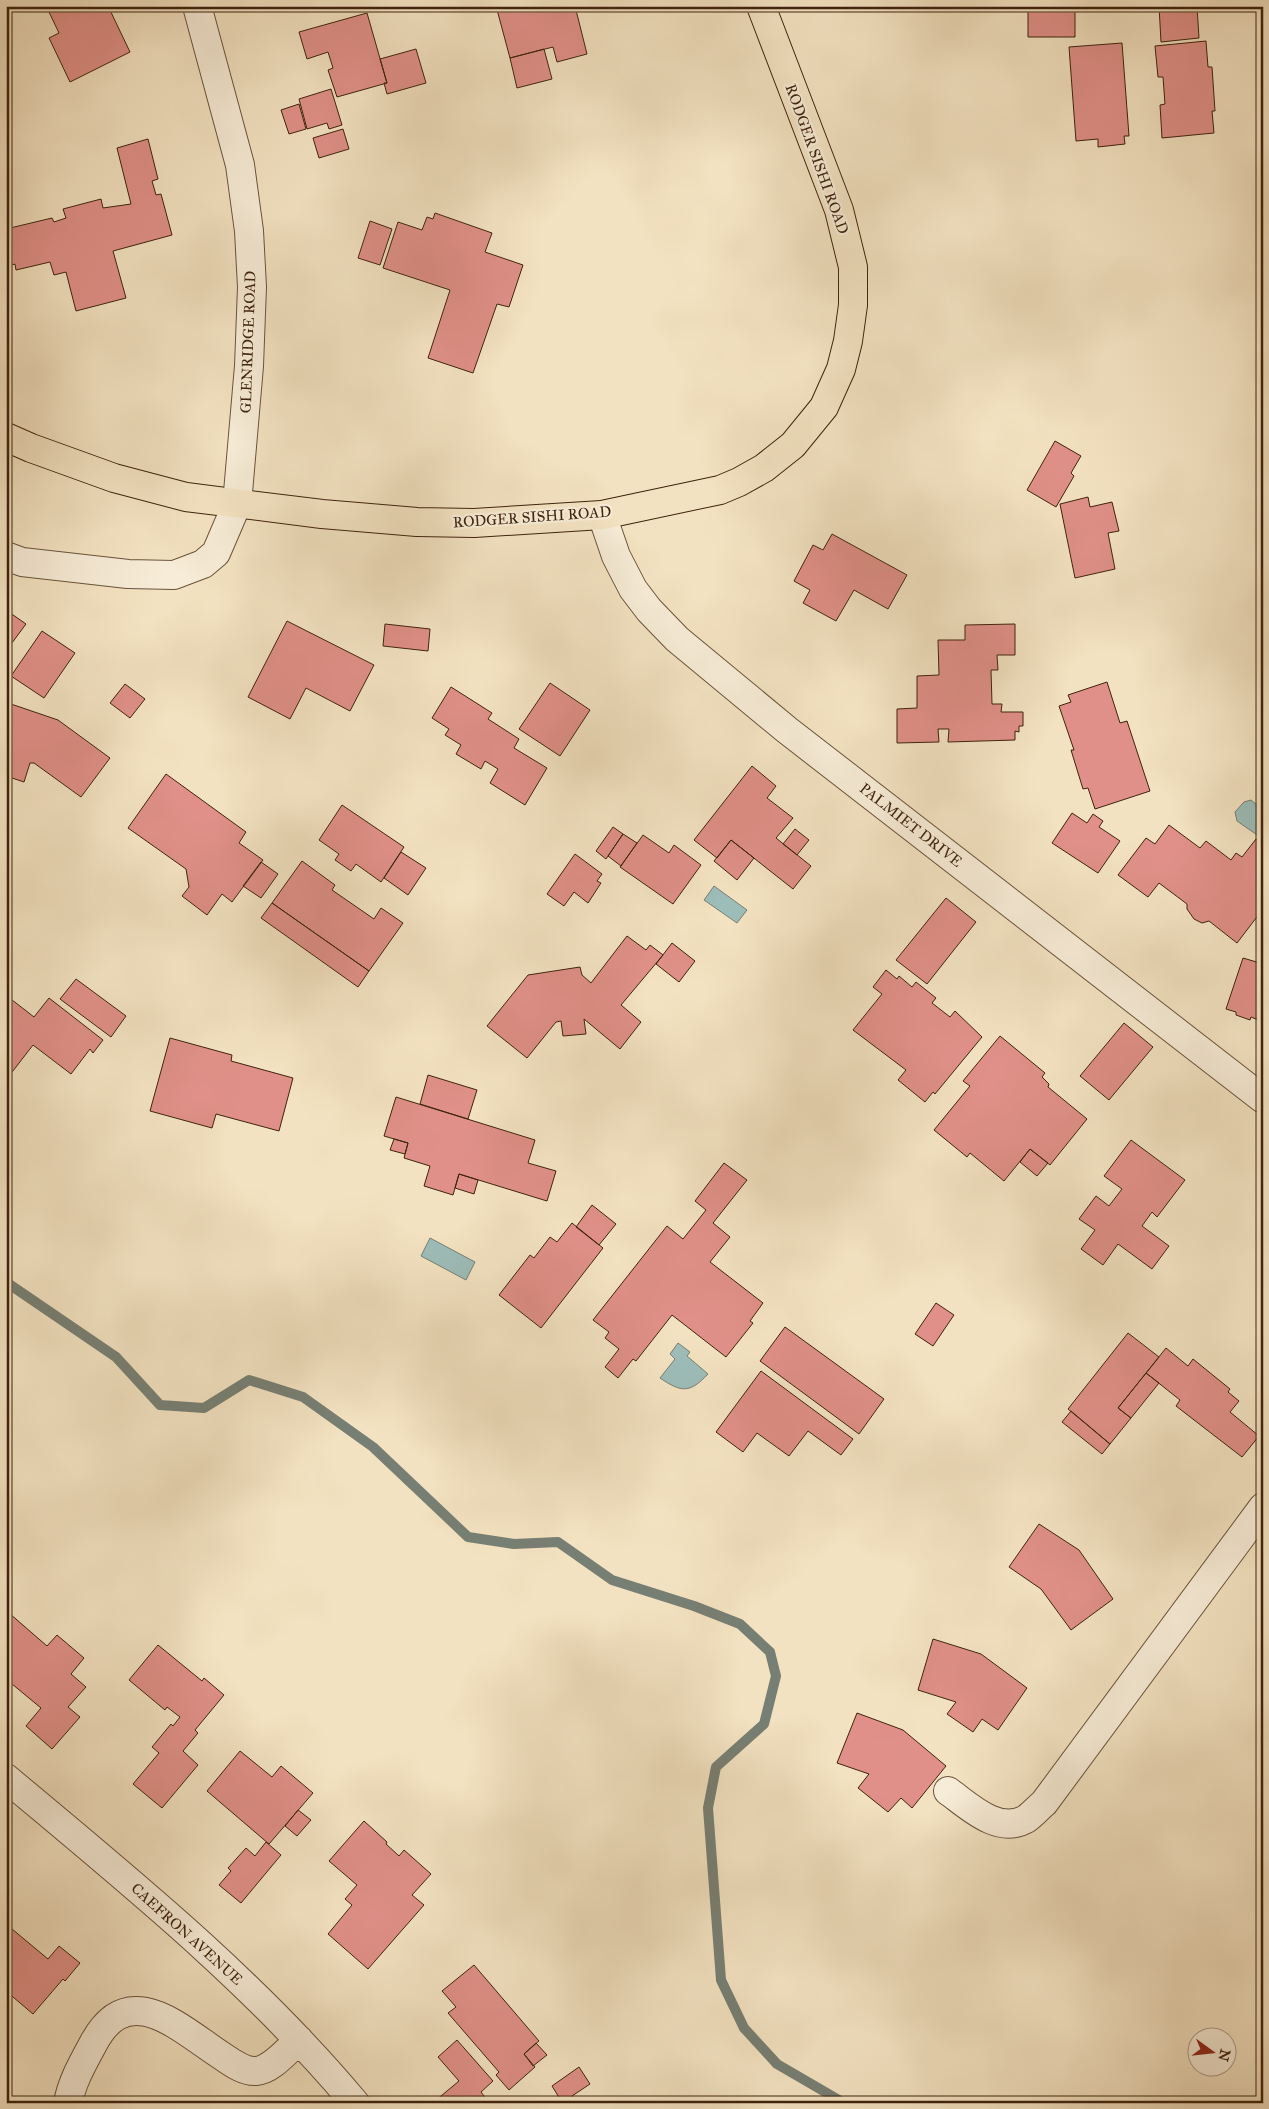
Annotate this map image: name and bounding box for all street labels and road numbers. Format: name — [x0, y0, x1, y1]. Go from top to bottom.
street label: RODGER SISHI ROAD — [781, 81, 853, 237]
street label: GLENRIDGE ROAD — [237, 270, 259, 414]
street label: RODGER SISHI ROAD — [452, 502, 612, 532]
street label: PALMIET DRIVE — [856, 779, 966, 871]
street label: CAEFRON AVENUE — [128, 1879, 247, 1989]

